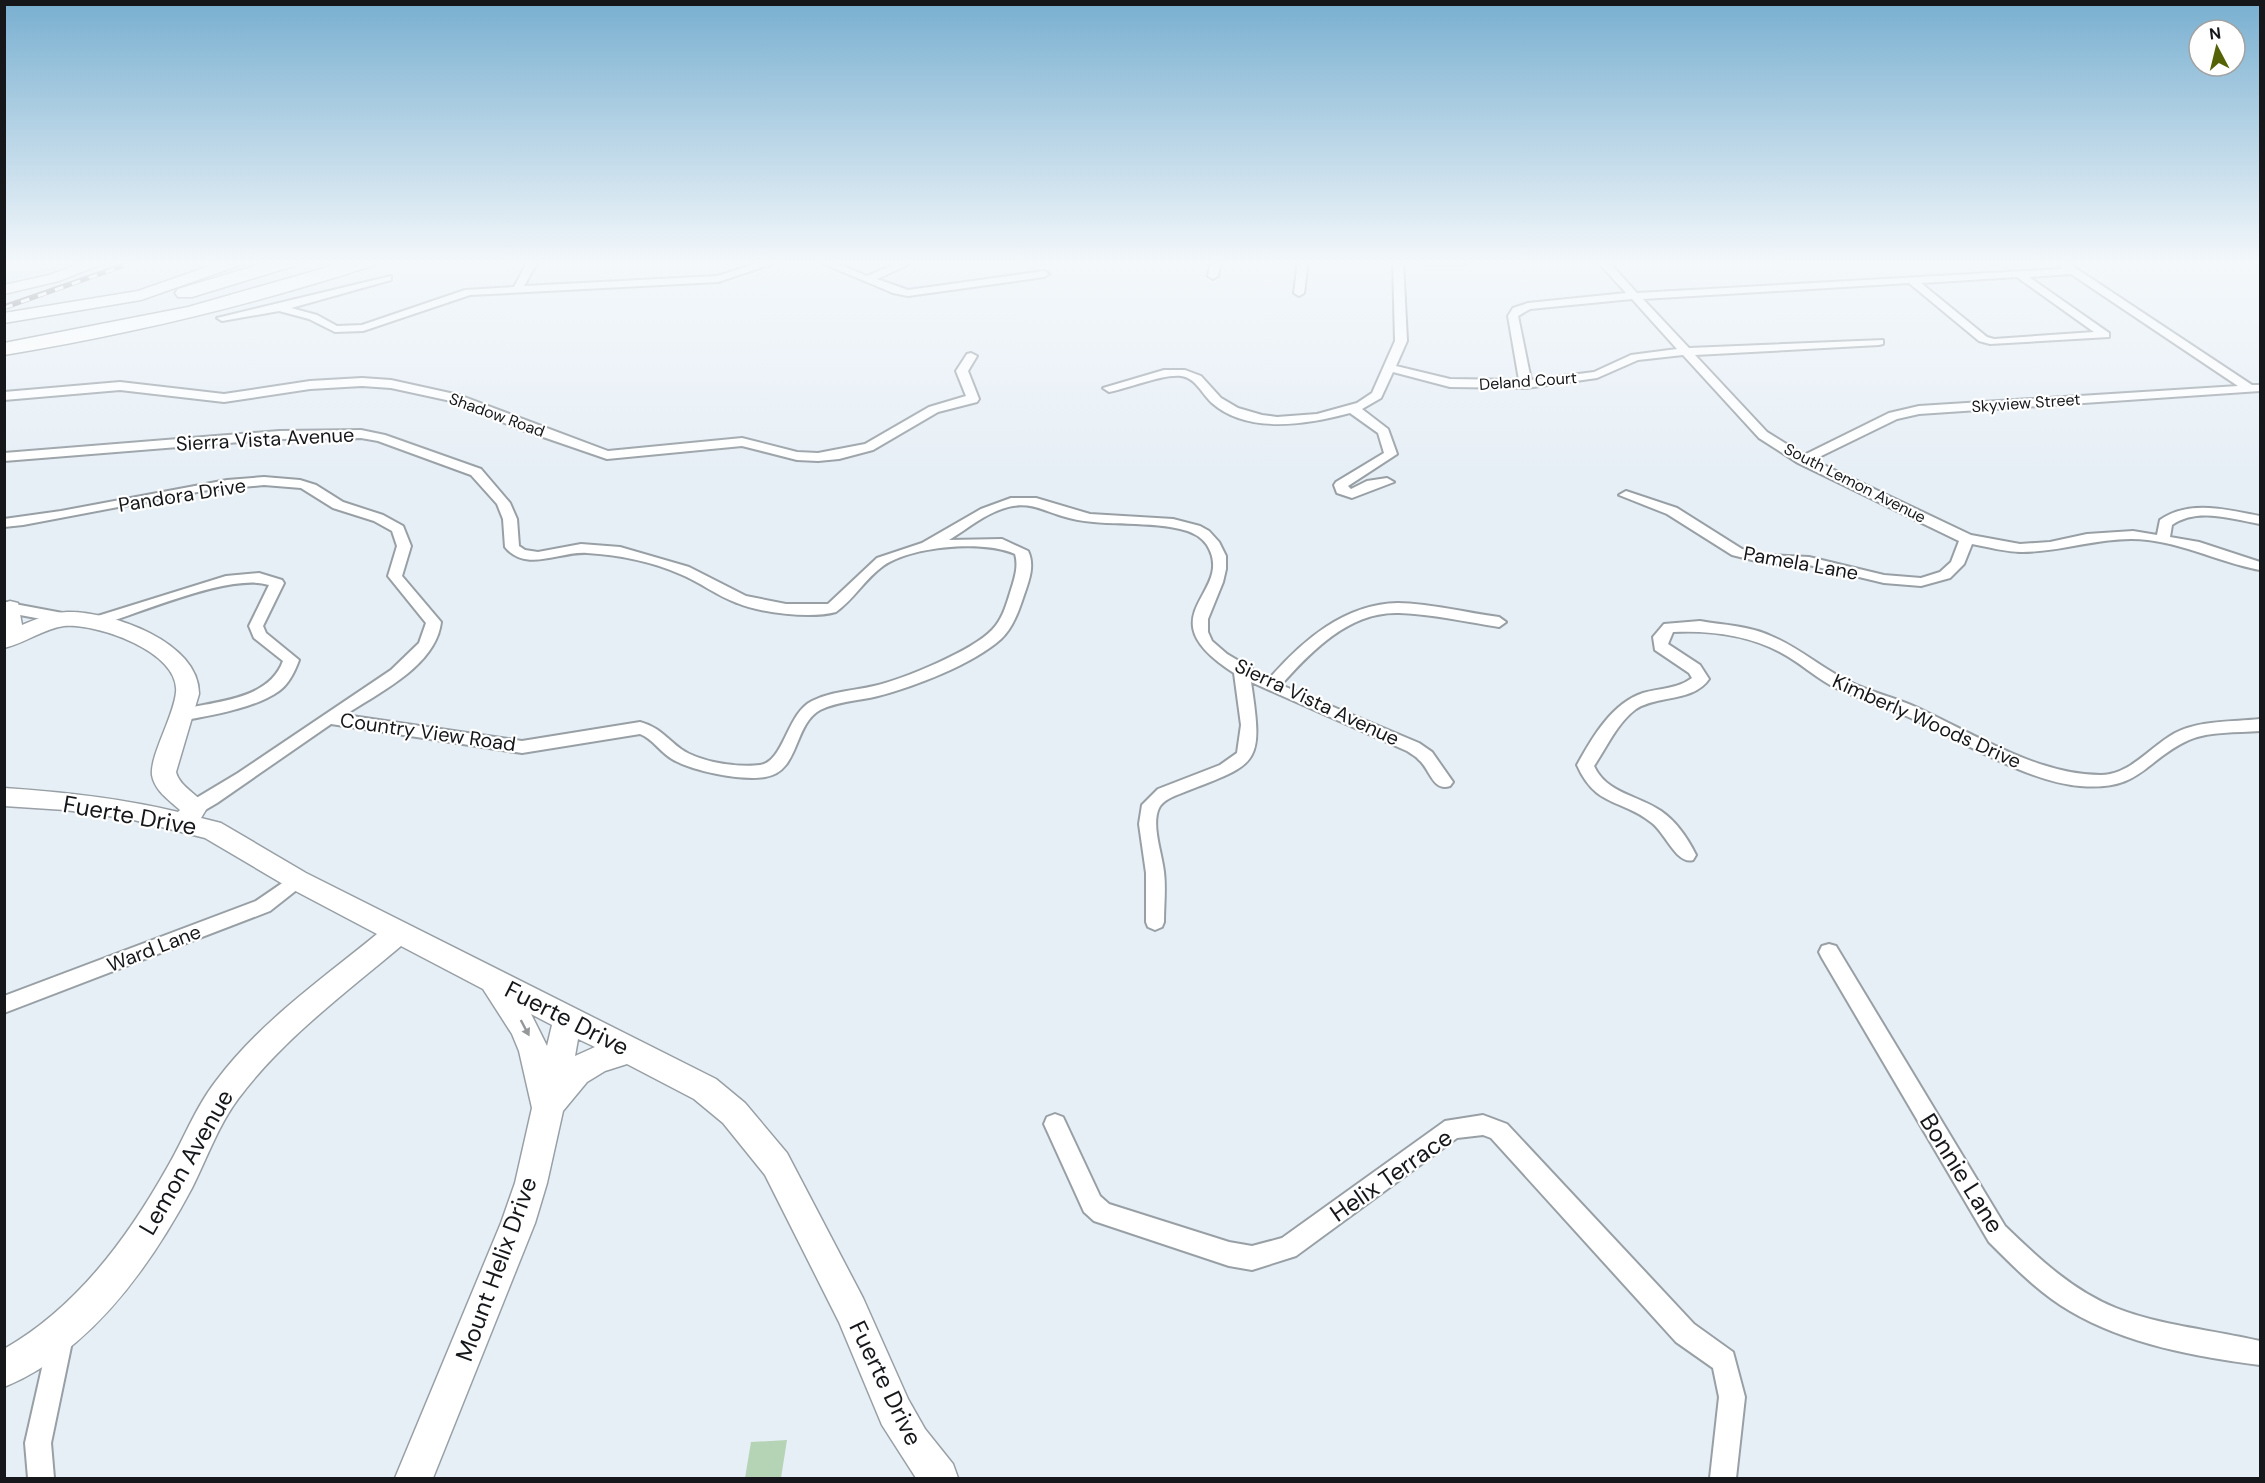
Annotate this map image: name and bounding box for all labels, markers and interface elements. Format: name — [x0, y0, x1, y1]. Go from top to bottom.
north arrow — [2187, 18, 2247, 78]
text: N — [2208, 22, 2222, 45]
street label: Deland Court — [1478, 367, 1578, 395]
street label: Shadow Road — [446, 388, 548, 442]
street label: Skyview Street — [1971, 389, 2081, 417]
street label: Sierra Vista Avenue — [175, 421, 355, 457]
street label: South Lemon Avenue — [1781, 438, 1929, 528]
street label: Pandora Drive — [116, 472, 248, 518]
street label: Pamela Lane — [1742, 540, 1860, 586]
street label: Sierra Vista Avenue — [1231, 652, 1403, 752]
street label: Kimberly Woods Drive — [1829, 668, 2025, 774]
street label: Country View Road — [338, 707, 518, 757]
street label: Fuerte Drive — [61, 788, 199, 842]
street label: Ward Lane — [103, 918, 205, 978]
street label: Fuerte Drive — [500, 974, 634, 1062]
one-way arrow — [520, 1020, 530, 1037]
street label: Lemon Avenue — [132, 1084, 240, 1240]
street label: Bonnie Lane — [1913, 1107, 2011, 1239]
street label: Helix Terrace — [1324, 1121, 1458, 1229]
street label: Mount Helix Drive — [448, 1173, 544, 1365]
street label: Fuerte Drive — [842, 1316, 930, 1450]

